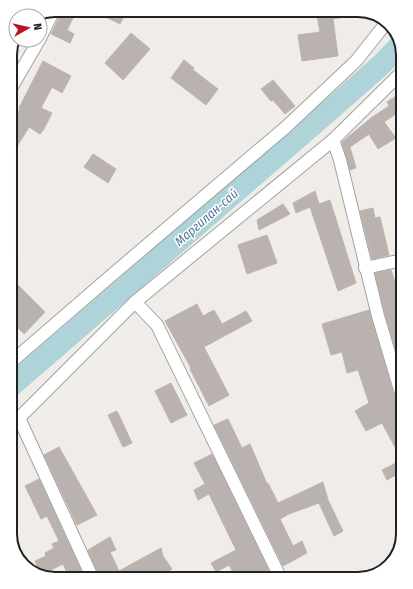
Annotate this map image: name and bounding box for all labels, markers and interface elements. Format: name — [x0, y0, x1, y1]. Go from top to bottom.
north arrow — [8, 8, 48, 48]
text: N — [31, 23, 44, 31]
water label: Маргилан-сай — [172, 186, 241, 249]

